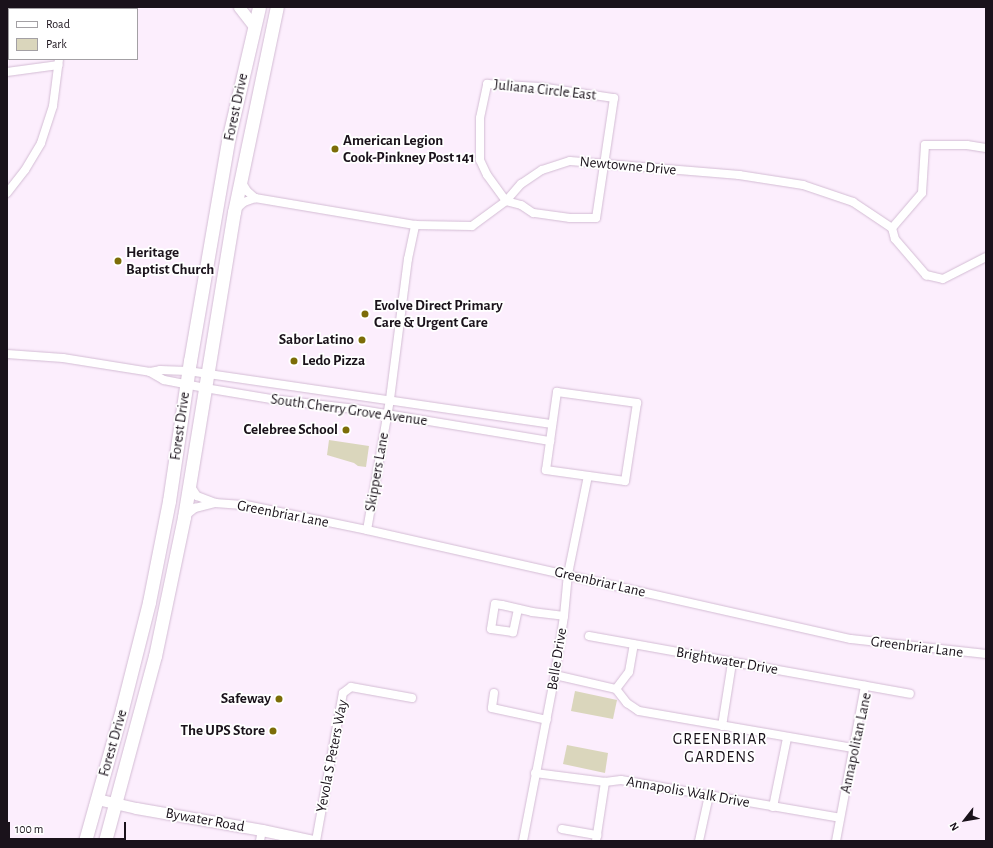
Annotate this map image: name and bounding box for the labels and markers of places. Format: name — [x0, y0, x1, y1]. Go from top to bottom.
place label: American Legion Cook-Pinkney Post 141 — [343, 131, 475, 166]
marker: American Legion Cook-Pinkney Post 141 — [330, 144, 340, 154]
place label: Heritage Baptist Church — [126, 243, 214, 278]
marker: Heritage Baptist Church — [113, 256, 123, 266]
place label: Evolve Direct Primary Care & Urgent Care — [374, 296, 503, 331]
marker: Evolve Direct Primary Care & Urgent Care — [359, 308, 371, 320]
place label: Sabor Latino — [279, 331, 354, 349]
marker: Sabor Latino — [357, 335, 367, 345]
place label: Ledo Pizza — [302, 352, 365, 370]
marker: Ledo Pizza — [289, 356, 299, 366]
place label: Celebree School — [243, 421, 338, 439]
marker: Celebree School — [341, 425, 351, 435]
place label: Safeway — [221, 690, 271, 708]
marker: Safeway — [274, 694, 284, 704]
place label: The UPS Store — [180, 722, 265, 740]
marker: The UPS Store — [268, 726, 278, 736]

